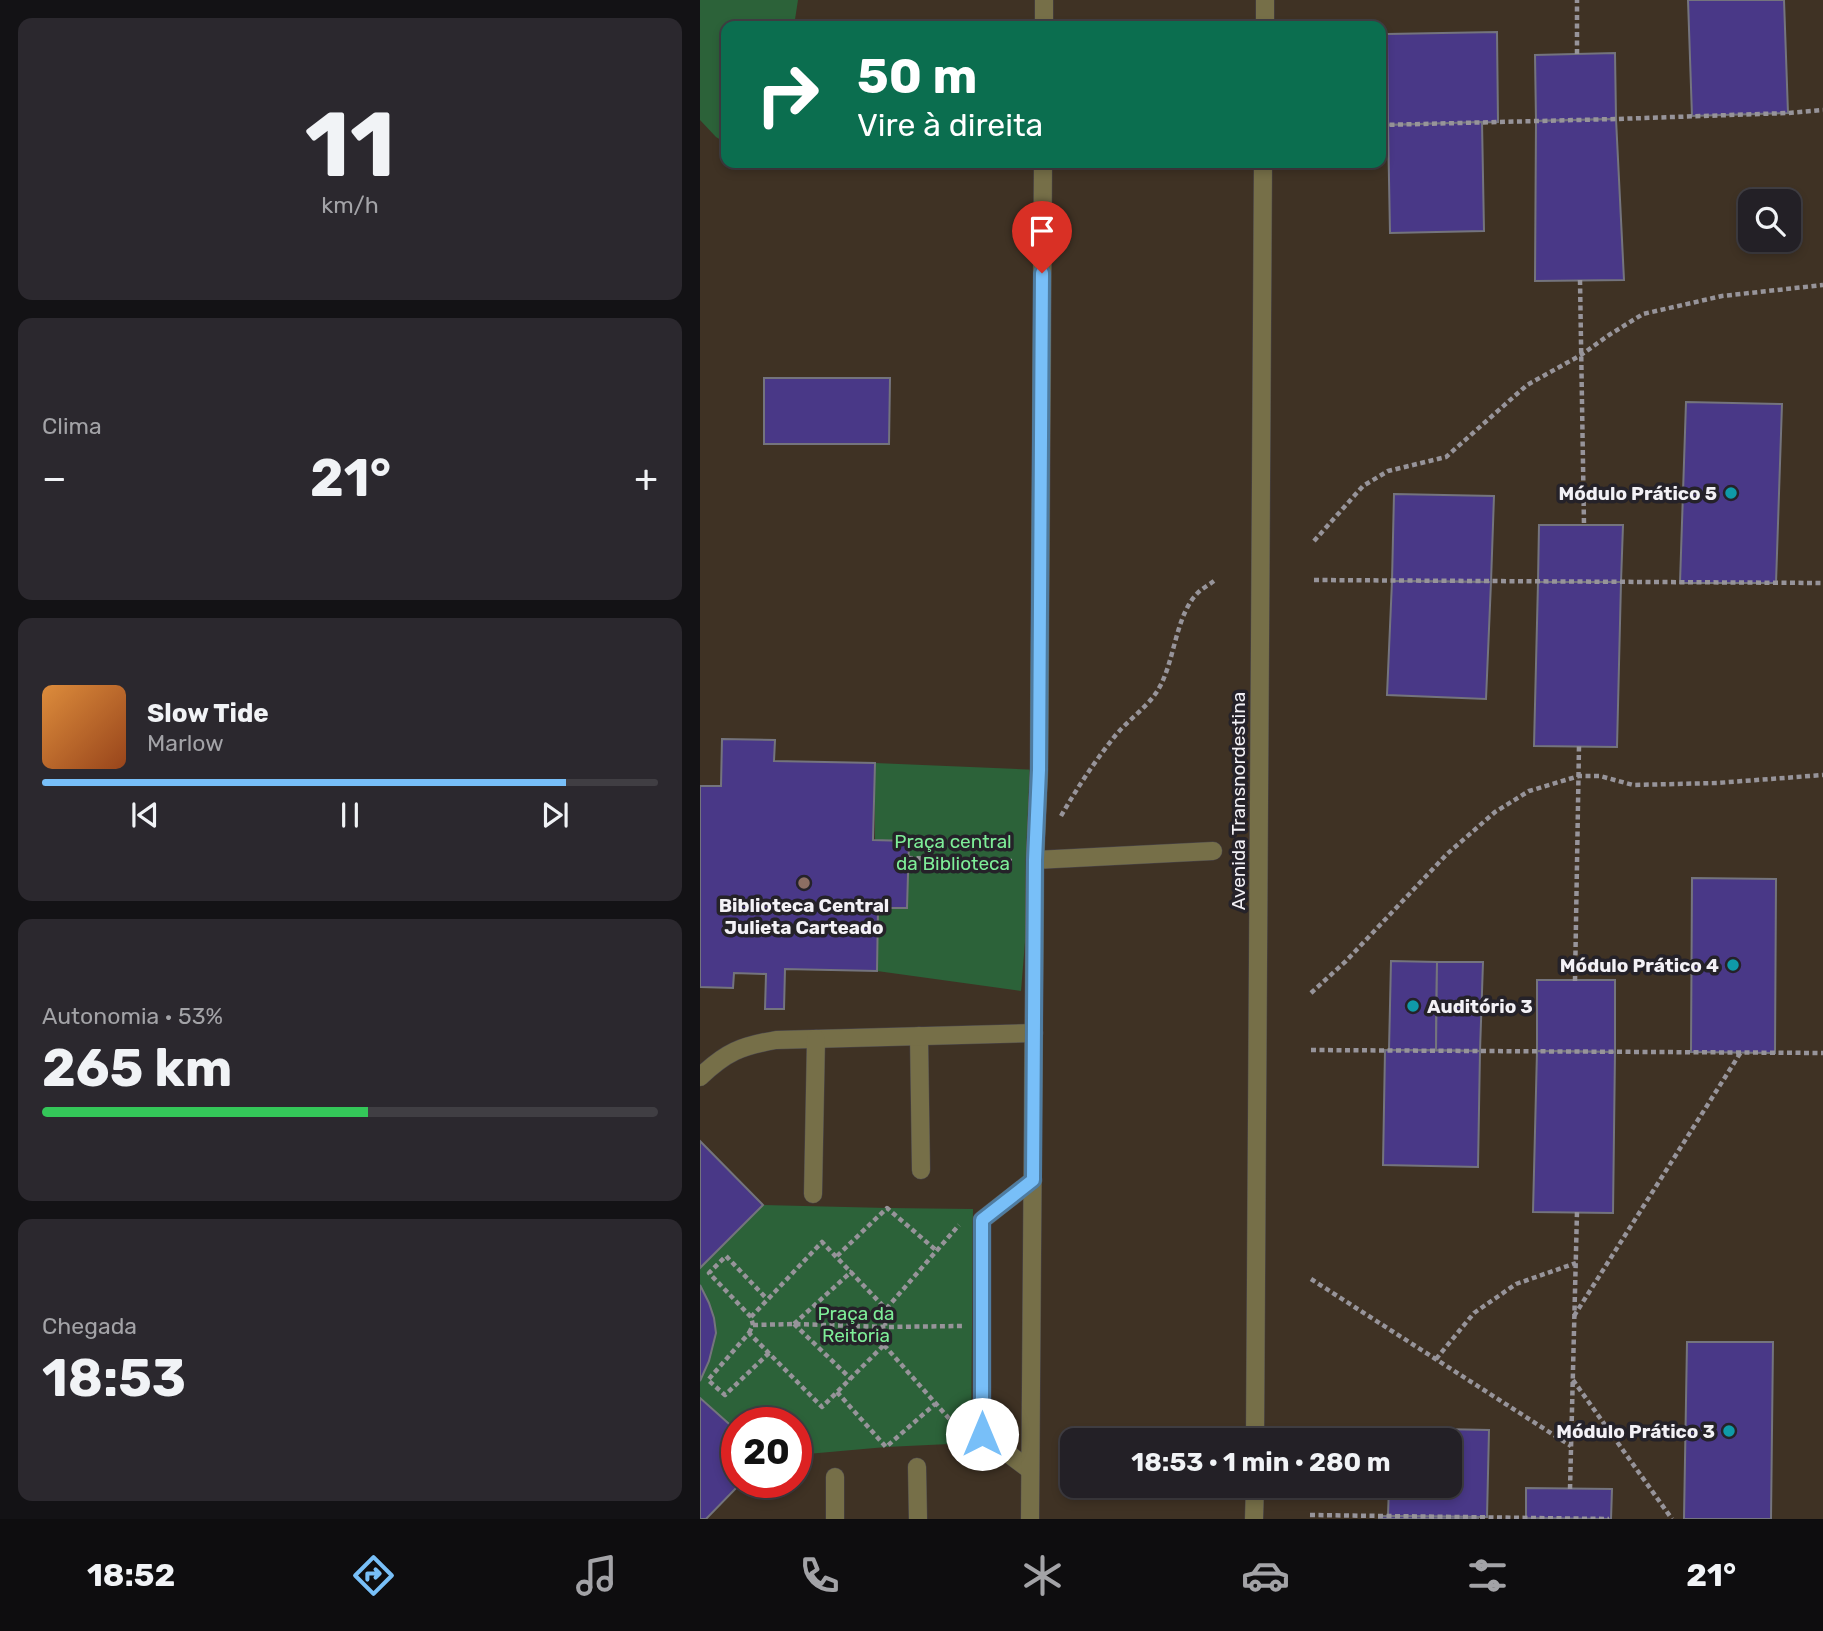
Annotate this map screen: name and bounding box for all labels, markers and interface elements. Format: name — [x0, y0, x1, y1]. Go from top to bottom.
text: 50 m — [857, 47, 977, 105]
icon: right — [742, 49, 833, 140]
text: 11 — [305, 91, 395, 199]
text: Vire à direita — [857, 106, 1043, 144]
map controls — [1738, 189, 1801, 252]
button: search — [1738, 189, 1801, 252]
text: km/h — [321, 191, 379, 219]
pin — [1012, 201, 1072, 273]
icon: arrive — [1023, 212, 1061, 250]
text: Clima — [42, 412, 102, 440]
text: 21° — [310, 447, 391, 509]
text: − — [42, 455, 67, 501]
text: + — [634, 455, 658, 501]
place label: Módulo Prático 5 — [1559, 482, 1717, 505]
marker: Módulo Prático 5 — [1723, 485, 1739, 501]
street label: Avenida Transnordestina — [1227, 692, 1250, 910]
text: Slow Tide — [147, 698, 269, 729]
text: Marlow — [147, 729, 224, 757]
icon: previous — [126, 796, 164, 834]
icon: pause — [331, 796, 369, 834]
icon: next — [536, 796, 574, 834]
park label: Praça central da Biblioteca — [894, 830, 1012, 875]
marker: Biblioteca Central Julieta Carteado — [796, 875, 812, 891]
place label: Biblioteca Central Julieta Carteado — [719, 894, 889, 939]
place label: Módulo Prático 4 — [1560, 954, 1719, 977]
marker: Módulo Prático 4 — [1725, 957, 1741, 973]
place label: Auditório 3 — [1427, 995, 1533, 1018]
marker: Auditório 3 — [1405, 998, 1421, 1014]
text: Autonomia · 53% — [42, 1002, 223, 1030]
text: 265 km — [42, 1037, 232, 1099]
park label: Praça da Reitoria — [817, 1302, 895, 1347]
text: Chegada — [42, 1312, 137, 1340]
text: 18:53 — [42, 1347, 186, 1409]
position arrow — [945, 1397, 1019, 1471]
speed limit sign: 20 — [721, 1407, 812, 1498]
place label: Módulo Prático 3 — [1556, 1420, 1715, 1443]
marker: Módulo Prático 3 — [1721, 1423, 1737, 1439]
text: 18:53 · 1 min · 280 m — [1131, 1447, 1391, 1478]
icon: directions — [349, 1551, 398, 1600]
icon: music — [572, 1551, 621, 1600]
icon: phone — [795, 1551, 844, 1600]
icon: climate — [1018, 1551, 1067, 1600]
icon: car — [1241, 1551, 1290, 1600]
icon: filters — [1463, 1551, 1512, 1600]
text: 18:52 — [87, 1556, 175, 1594]
text: 21° — [1686, 1556, 1736, 1594]

